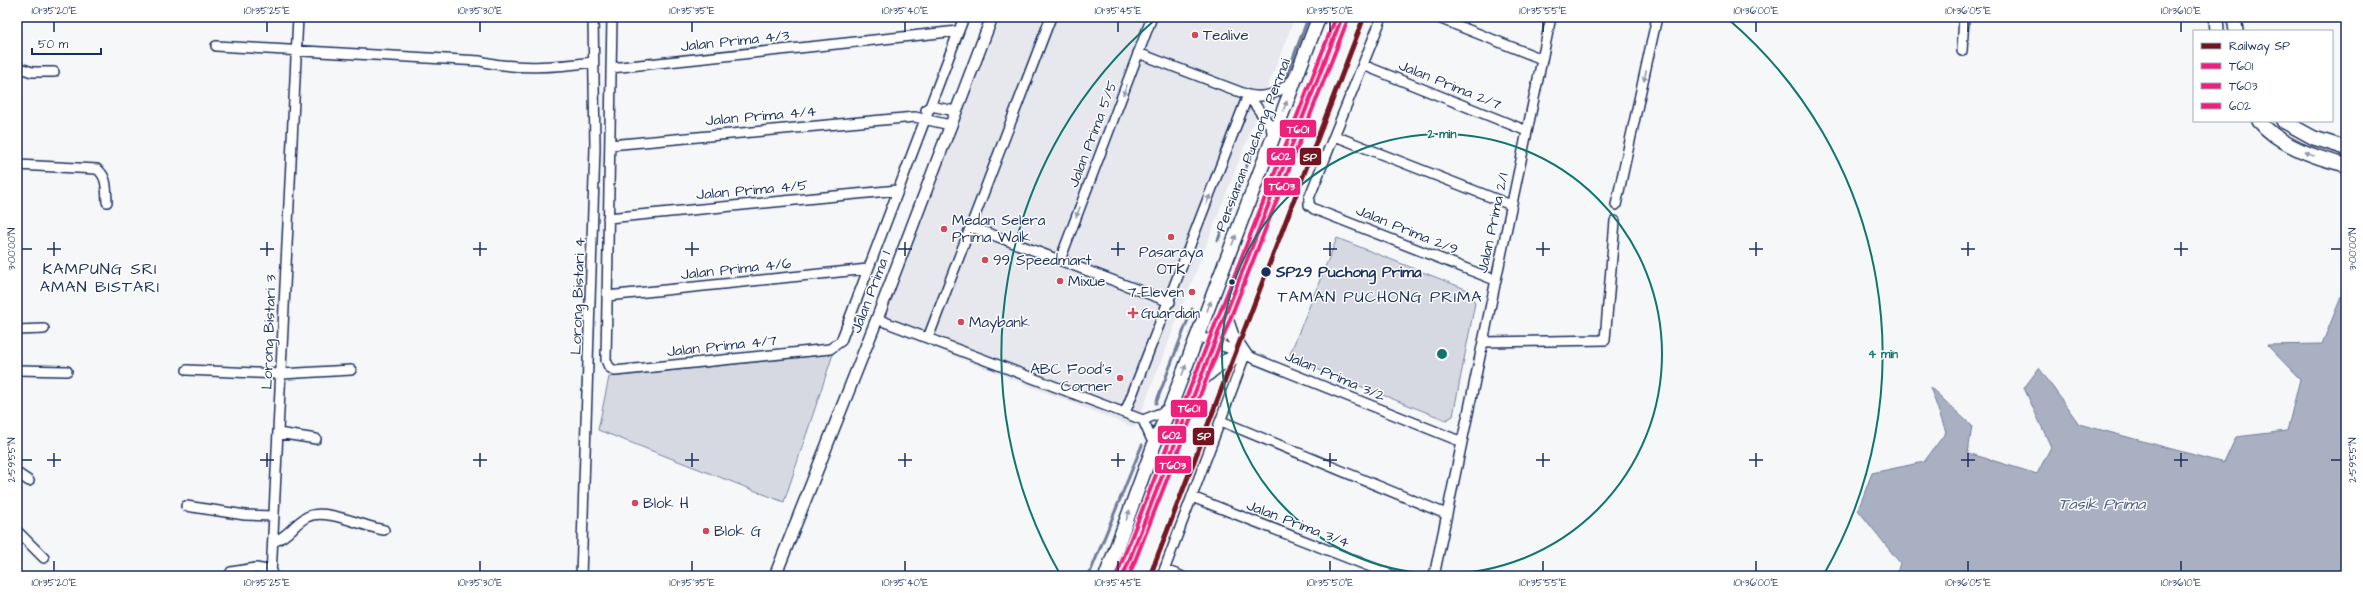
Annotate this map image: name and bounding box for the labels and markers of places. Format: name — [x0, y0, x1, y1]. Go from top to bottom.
place label: Tealive — [1203, 25, 1249, 46]
marker: Tealive — [1190, 30, 1200, 40]
place label: Medan Selera Prima Walk — [952, 210, 1046, 248]
marker: Medan Selera Prima Walk — [939, 224, 949, 234]
marker: Pasaraya OTK — [1166, 232, 1176, 242]
place label: Pasaraya OTK — [1139, 242, 1203, 280]
place label: 99 Speedmart — [993, 250, 1092, 271]
marker: 99 Speedmart — [980, 255, 990, 265]
place label: SP29 Puchong Prima — [1275, 262, 1422, 285]
marker: SP29 Puchong Prima — [1259, 265, 1273, 279]
place label: Mixue — [1068, 271, 1105, 292]
marker: Mixue — [1055, 276, 1065, 286]
unlabelled marker — [1227, 277, 1237, 287]
place label: 7-Eleven — [1127, 282, 1184, 303]
marker: 7-Eleven — [1187, 287, 1197, 297]
place label: Guardian — [1141, 303, 1201, 324]
marker: Guardian — [1128, 308, 1138, 318]
place label: Maybank — [969, 312, 1030, 334]
marker: Maybank — [956, 317, 966, 327]
centre of rings — [1435, 347, 1449, 361]
place label: ABC Food's Corner — [1030, 359, 1112, 397]
marker: ABC Food's Corner — [1115, 373, 1125, 383]
place label: Blok H — [643, 493, 689, 514]
marker: Blok H — [630, 498, 640, 508]
place label: Blok G — [714, 521, 762, 542]
marker: Blok G — [701, 526, 711, 536]

